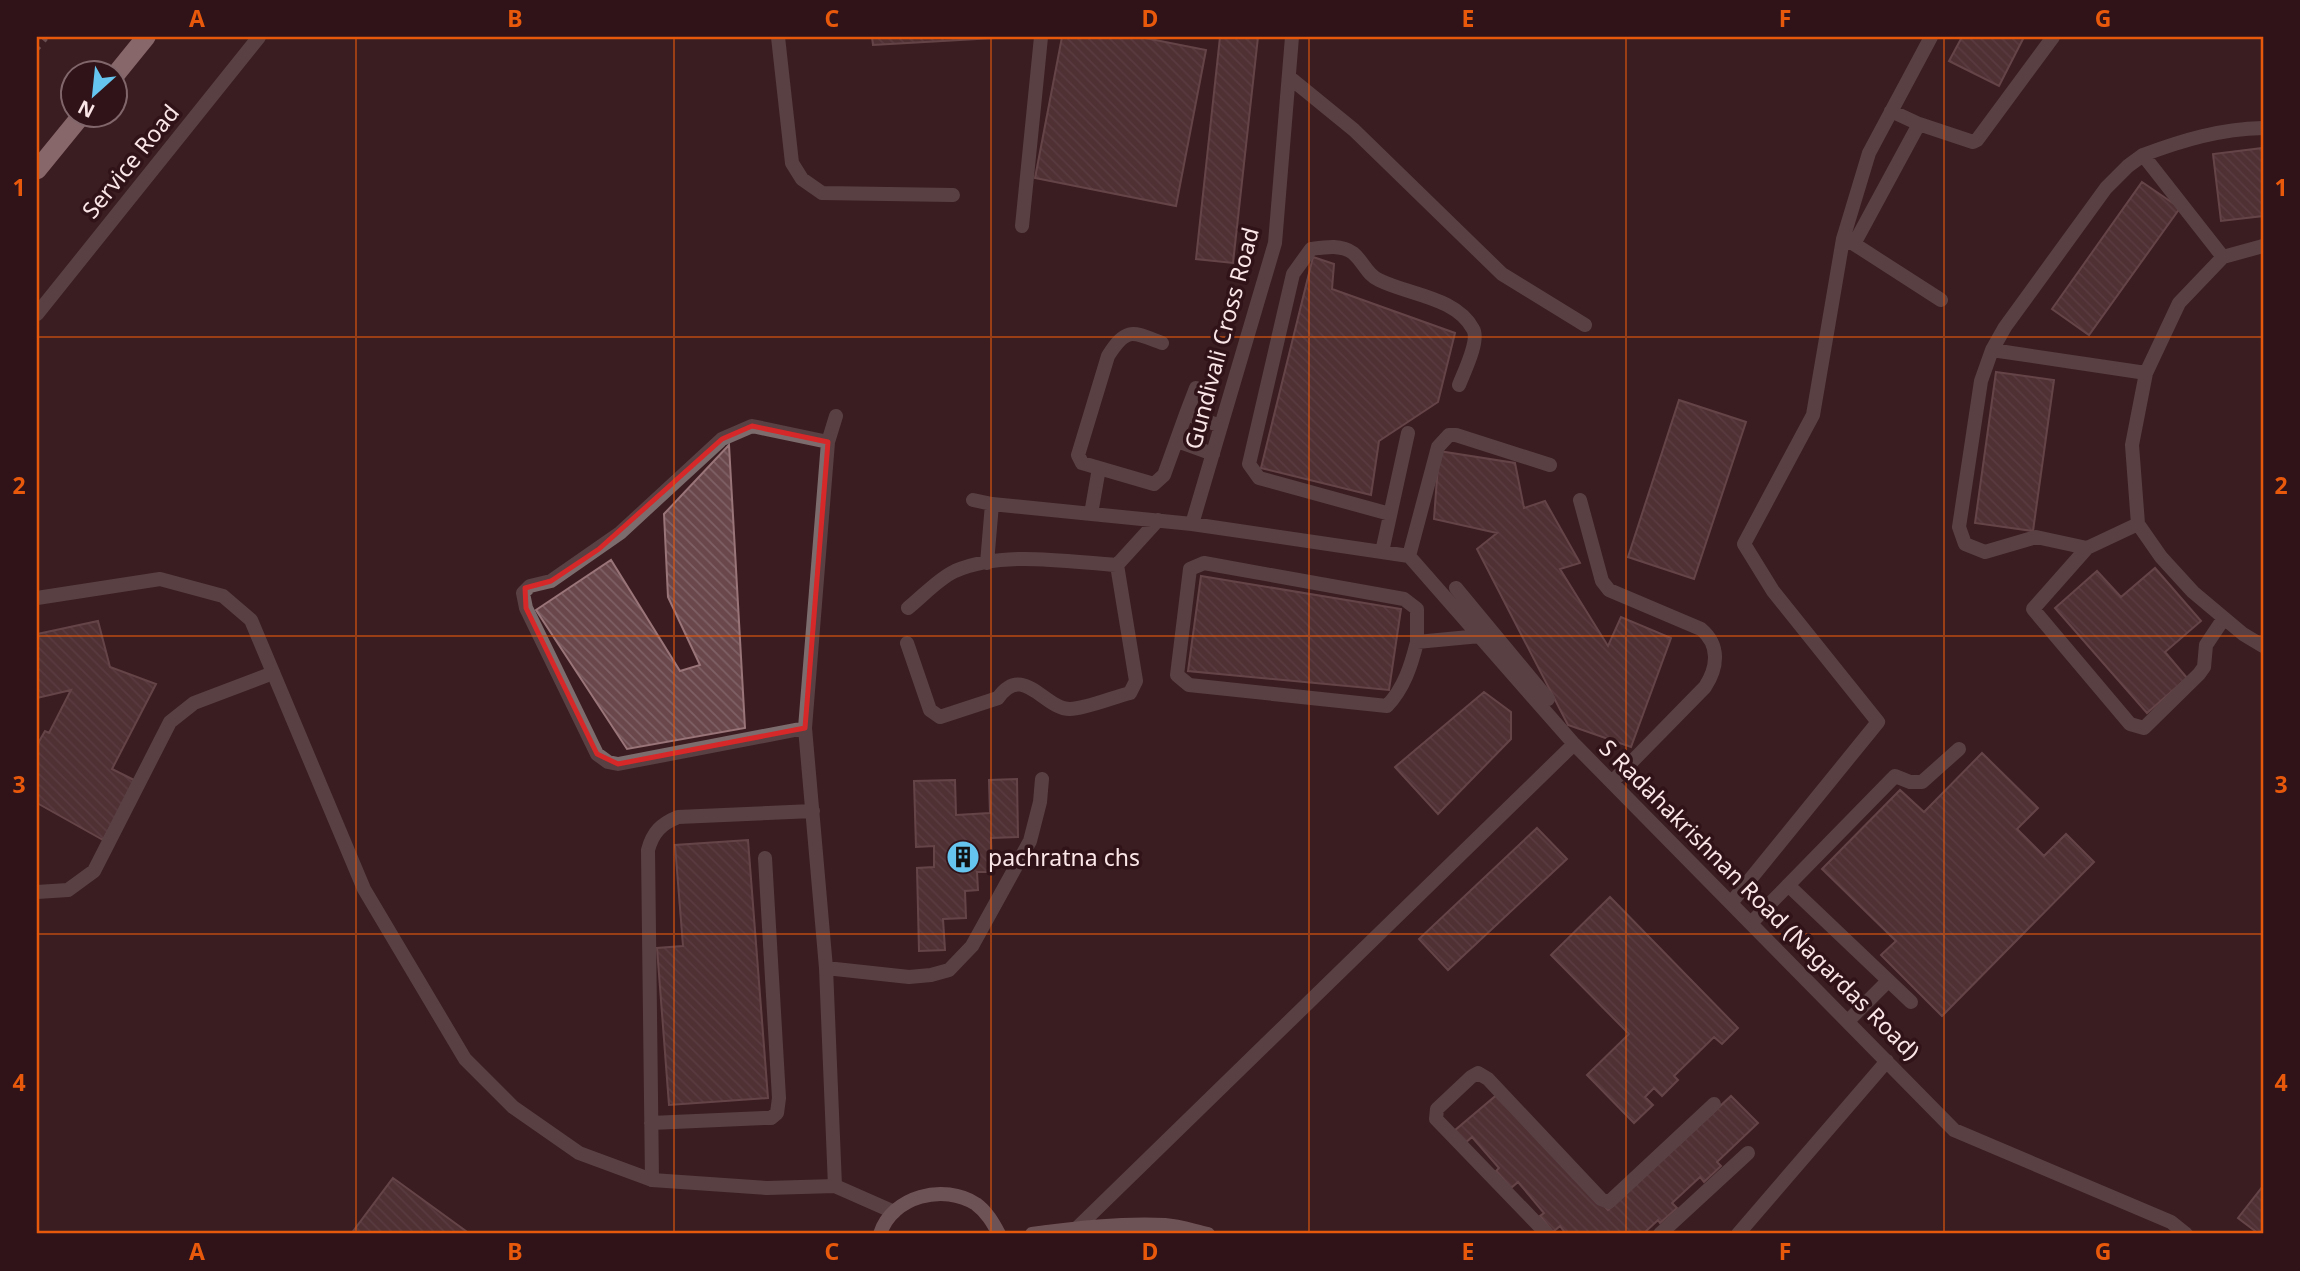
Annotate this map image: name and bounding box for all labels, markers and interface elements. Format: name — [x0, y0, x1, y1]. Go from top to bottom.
text: A — [189, 2, 205, 34]
text: B — [507, 2, 523, 34]
text: C — [825, 2, 840, 34]
text: D — [1142, 2, 1158, 34]
text: E — [1462, 2, 1474, 34]
text: F — [1779, 2, 1791, 34]
text: G — [2095, 2, 2111, 34]
north arrow — [60, 60, 130, 130]
text: N — [73, 94, 99, 124]
street label: Service Road — [74, 97, 186, 225]
text: 1 — [12, 171, 26, 203]
text: 1 — [2274, 171, 2288, 203]
street label: Gundivali Cross Road — [1176, 224, 1266, 452]
text: 2 — [12, 469, 26, 501]
text: 2 — [2274, 469, 2288, 501]
street label: S Radahakrishnan Road (Nagardas Road) — [1593, 732, 1927, 1066]
text: 3 — [12, 768, 26, 800]
text: 3 — [2274, 768, 2288, 800]
building icon: pachratna chs — [944, 838, 982, 876]
place label: pachratna chs — [988, 841, 1140, 873]
text: 4 — [12, 1066, 26, 1098]
text: 4 — [2274, 1066, 2288, 1098]
text: A — [189, 1235, 205, 1267]
text: B — [507, 1235, 523, 1267]
text: C — [825, 1235, 840, 1267]
text: D — [1142, 1235, 1158, 1267]
text: E — [1462, 1235, 1474, 1267]
text: F — [1779, 1235, 1791, 1267]
text: G — [2095, 1235, 2111, 1267]

